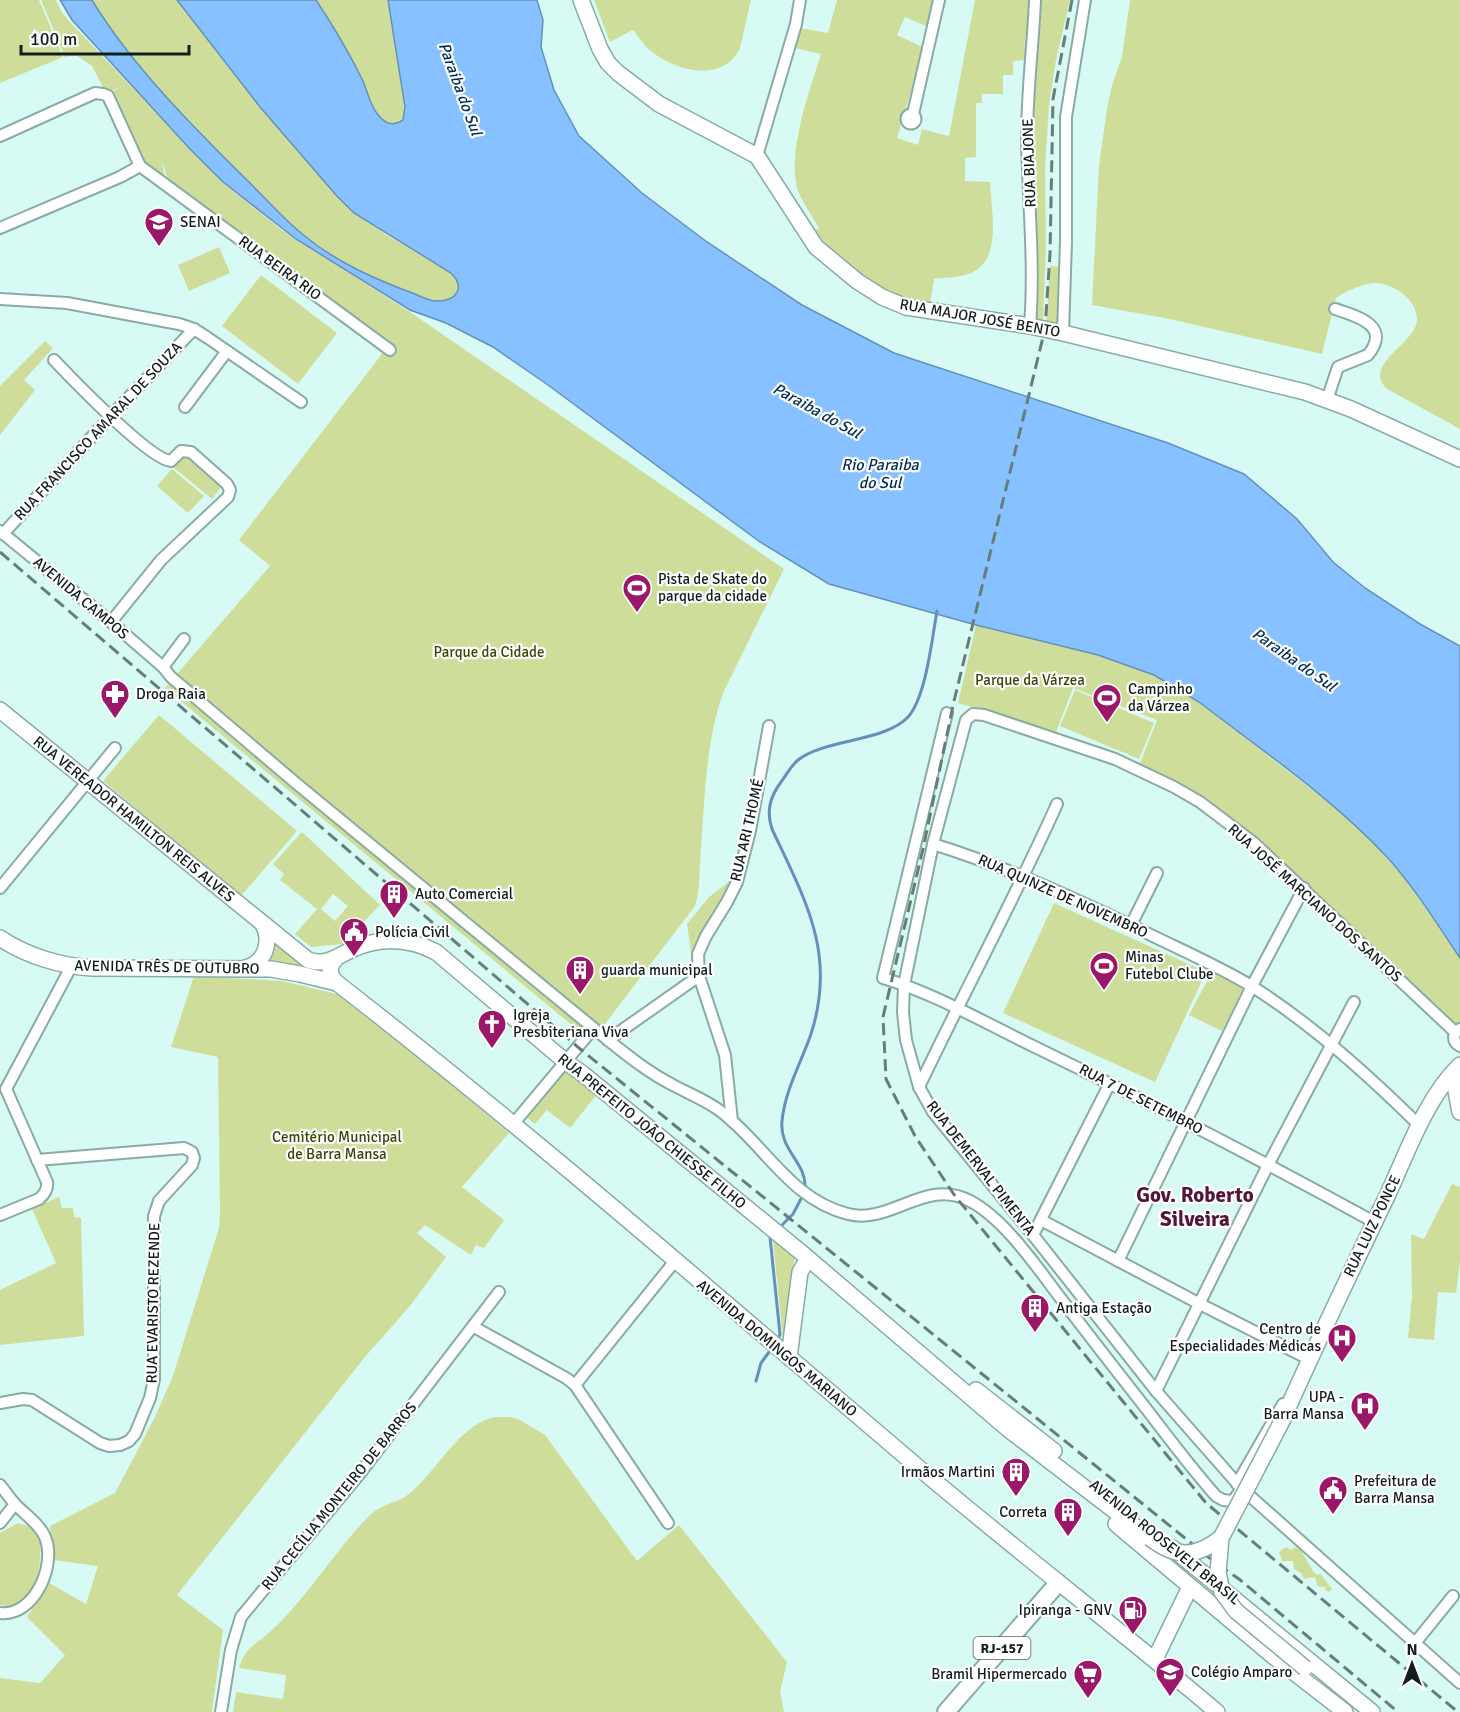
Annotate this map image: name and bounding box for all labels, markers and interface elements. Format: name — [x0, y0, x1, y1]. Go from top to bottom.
scale bar — [21, 18, 189, 56]
text: 100 m — [30, 28, 77, 50]
water label: Paraiba do Sul — [434, 40, 487, 140]
street label: RUA BIAJONE — [1018, 118, 1040, 208]
school or university icon: SENAI — [143, 206, 175, 248]
place label: SENAI — [180, 213, 221, 231]
street label: RUA BEIRA RIO — [235, 232, 325, 304]
street label: RUA MAJOR JOSÉ BENTO — [898, 294, 1062, 341]
street label: RUA FRANCISCO AMARAL DE SOUZA — [10, 338, 186, 524]
water label: Paraiba do Sul — [769, 379, 866, 444]
water label: Rio Paraiba do Sul — [841, 455, 920, 493]
street label: AVENIDA CAMPOS — [30, 553, 132, 643]
place label: Pista de Skate do parque da cidade — [658, 570, 767, 605]
sports icon: Pista de Skate do parque da cidade — [621, 572, 653, 614]
water label: Paraiba do Sul — [1248, 624, 1341, 697]
park label: Parque da Cidade — [433, 643, 545, 661]
park label: Parque da Várzea — [975, 671, 1085, 689]
pharmacy icon: Droga Raia — [99, 678, 131, 720]
place label: Campinho da Várzea — [1128, 680, 1193, 715]
sports icon: Campinho da Várzea — [1091, 682, 1123, 724]
place label: Droga Raia — [136, 685, 206, 703]
street label: RUA VEREADOR HAMILTON REIS ALVES — [30, 732, 238, 906]
street label: RUA ARI THOMÉ — [725, 777, 768, 883]
street label: RUA JOSÉ MARCIANO DOS SANTOS — [1224, 819, 1406, 986]
street label: RUA QUINZE DE NOVEMBRO — [975, 850, 1151, 942]
building icon: Auto Comercial — [378, 878, 410, 920]
place label: Auto Comercial — [415, 885, 513, 903]
public building icon: Polícia Civil — [338, 916, 370, 958]
place label: Polícia Civil — [375, 923, 450, 941]
place label: Minas Futebol Clube — [1125, 948, 1214, 983]
sports icon: Minas Futebol Clube — [1088, 950, 1120, 992]
building icon: guarda municipal — [564, 954, 596, 996]
street label: AVENIDA TRÊS DE OUTUBRO — [74, 956, 260, 978]
place label: guarda municipal — [601, 961, 713, 979]
place label: Igreja Presbiteriana Viva — [513, 1006, 629, 1041]
church icon: Igreja Presbiteriana Viva — [476, 1008, 508, 1050]
street label: RUA PREFEITO JOÃO CHIESSE FILHO — [554, 1049, 750, 1213]
street label: RUA 7 DE SETEMBRO — [1076, 1060, 1206, 1138]
street label: RUA DEMERVAL PIMENTA — [923, 1097, 1039, 1239]
park label: Cemitério Municipal de Barra Mansa — [272, 1128, 402, 1163]
street label: RUA LUIZ PONCE — [1340, 1172, 1404, 1280]
district label: Gov. Roberto Silveira — [1136, 1182, 1254, 1232]
street label: RUA EVARISTO REZENDE — [143, 1222, 163, 1384]
street label: AVENIDA DOMINGOS MARIANO — [693, 1276, 861, 1420]
building icon: Antiga Estação — [1019, 1292, 1051, 1334]
place label: Antiga Estação — [1056, 1299, 1152, 1317]
place label: Centro de Especialidades Médicas — [1170, 1320, 1321, 1355]
hospital icon: Centro de Especialidades Médicas — [1326, 1322, 1358, 1364]
place label: UPA - Barra Mansa — [1263, 1388, 1344, 1423]
hospital icon: UPA - Barra Mansa — [1349, 1390, 1381, 1432]
street label: RUA CECÍLIA MONTEIRO DE BARROS — [257, 1398, 420, 1594]
building icon: Irmãos Martini — [1000, 1456, 1032, 1498]
place label: Irmãos Martini — [901, 1463, 995, 1481]
place label: Prefeitura de Barra Mansa — [1354, 1472, 1437, 1507]
public building icon: Prefeitura de Barra Mansa — [1317, 1474, 1349, 1516]
street label: AVENIDA ROOSEVELT BRASIL — [1086, 1476, 1244, 1609]
building icon: Correta — [1052, 1496, 1084, 1538]
place label: Correta — [999, 1503, 1047, 1521]
fuel station icon: Ipiranga - GNV — [1117, 1594, 1149, 1636]
place label: Ipiranga - GNV — [1019, 1601, 1112, 1619]
north arrow — [1382, 1634, 1442, 1694]
road number: RJ-157 — [974, 1637, 1030, 1659]
text: N — [1406, 1640, 1418, 1660]
school or university icon: Colégio Amparo — [1154, 1656, 1186, 1698]
supermarket icon: Bramil Hipermercado — [1072, 1658, 1104, 1700]
place label: Colégio Amparo — [1191, 1663, 1292, 1681]
place label: Bramil Hipermercado — [931, 1665, 1067, 1683]

